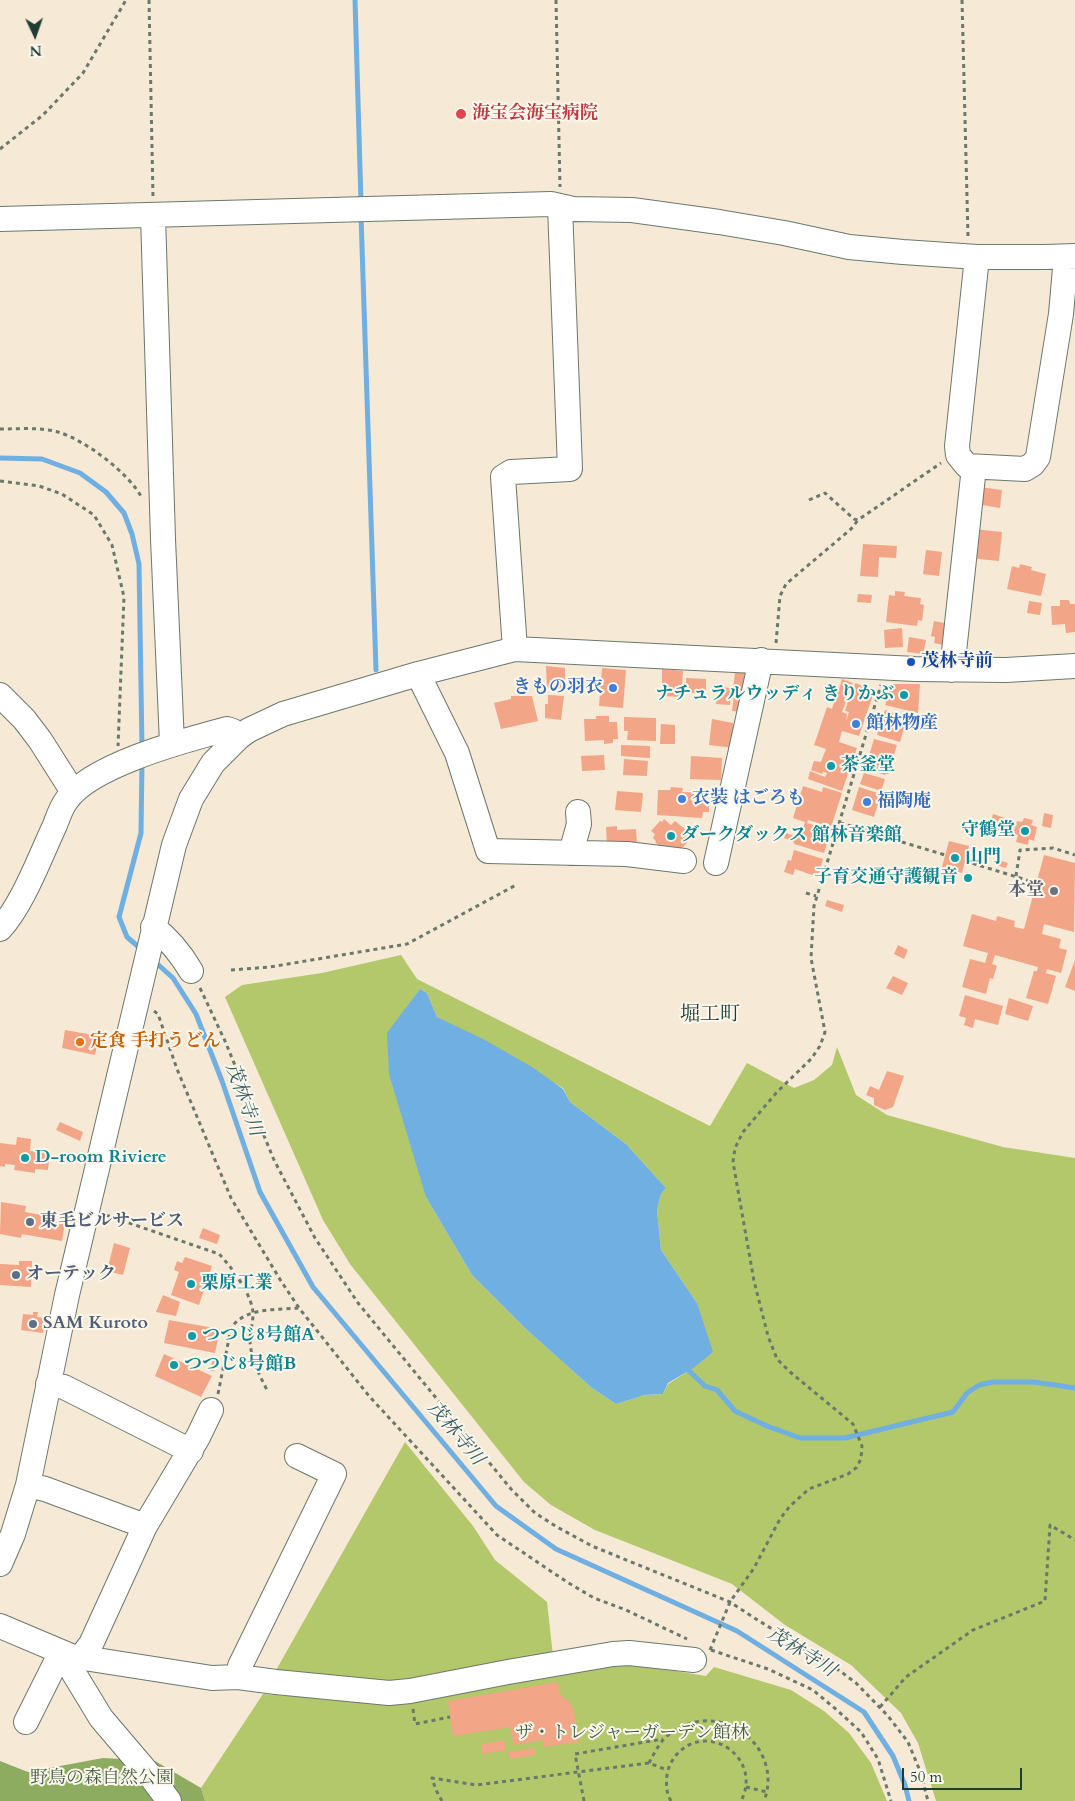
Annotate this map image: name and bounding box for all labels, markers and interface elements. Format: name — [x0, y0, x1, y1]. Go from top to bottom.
north arrow — [10, 10, 60, 60]
text: N — [29, 41, 42, 60]
place label: 海宝会海宝病院 — [472, 103, 598, 125]
marker: 海宝会海宝病院 — [454, 107, 468, 121]
place label: 茂林寺前 — [921, 651, 993, 673]
marker: 茂林寺前 — [905, 656, 917, 668]
place label: きもの羽衣 — [513, 677, 603, 699]
marker: きもの羽衣 — [607, 682, 619, 694]
place label: ナチュラルウッディ きりかぶ — [655, 684, 894, 706]
marker: ナチュラルウッディ きりかぶ — [898, 689, 910, 701]
place label: 館林物産 — [866, 713, 938, 735]
marker: 館林物産 — [850, 718, 862, 730]
place label: 茶釜堂 — [841, 755, 895, 777]
marker: 茶釜堂 — [825, 760, 837, 772]
place label: 衣装 はごろも — [692, 788, 805, 810]
place label: 福陶庵 — [877, 791, 931, 813]
marker: 衣装 はごろも — [676, 793, 688, 805]
marker: 福陶庵 — [861, 796, 873, 808]
place label: 守鶴堂 — [961, 820, 1015, 842]
place label: ダークダックス 館林音楽館 — [681, 825, 902, 847]
marker: 守鶴堂 — [1019, 825, 1031, 837]
marker: ダークダックス 館林音楽館 — [665, 830, 677, 842]
place label: 山門 — [965, 847, 1001, 869]
marker: 山門 — [949, 852, 961, 864]
place label: 子育交通守護観音 — [814, 867, 958, 889]
marker: 子育交通守護観音 — [962, 872, 974, 884]
place label: 本堂 — [1008, 880, 1044, 902]
marker: 本堂 — [1048, 885, 1060, 897]
district label: 堀工町 — [680, 1003, 740, 1027]
place label: 定食 手打うどん — [90, 1031, 221, 1053]
marker: 定食 手打うどん — [74, 1036, 86, 1048]
water label: 茂林寺川 — [219, 1060, 267, 1140]
place label: D-room Riviere — [35, 1147, 167, 1169]
marker: D-room Riviere — [19, 1152, 31, 1164]
place label: 東毛ビルサービス — [40, 1211, 184, 1233]
marker: 東毛ビルサービス — [24, 1216, 36, 1228]
place label: オーテック — [26, 1264, 116, 1286]
marker: オーテック — [10, 1269, 22, 1281]
place label: 栗原工業 — [201, 1273, 273, 1295]
marker: 栗原工業 — [185, 1278, 197, 1290]
place label: SAM Kuroto — [43, 1313, 148, 1335]
marker: SAM Kuroto — [27, 1318, 39, 1330]
place label: つつじ8号館A — [202, 1325, 315, 1347]
marker: つつじ8号館A — [186, 1330, 198, 1342]
place label: つつじ8号館B — [184, 1354, 296, 1376]
marker: つつじ8号館B — [168, 1359, 180, 1371]
water label: 茂林寺川 — [422, 1398, 488, 1470]
water label: 茂林寺川 — [763, 1623, 839, 1683]
park label: ザ・トレジャーガーデン館林 — [515, 1723, 749, 1745]
scale bar — [905, 1758, 1025, 1790]
text: 50 m — [910, 1767, 942, 1787]
park label: 野鳥の森自然公園 — [30, 1768, 174, 1790]

